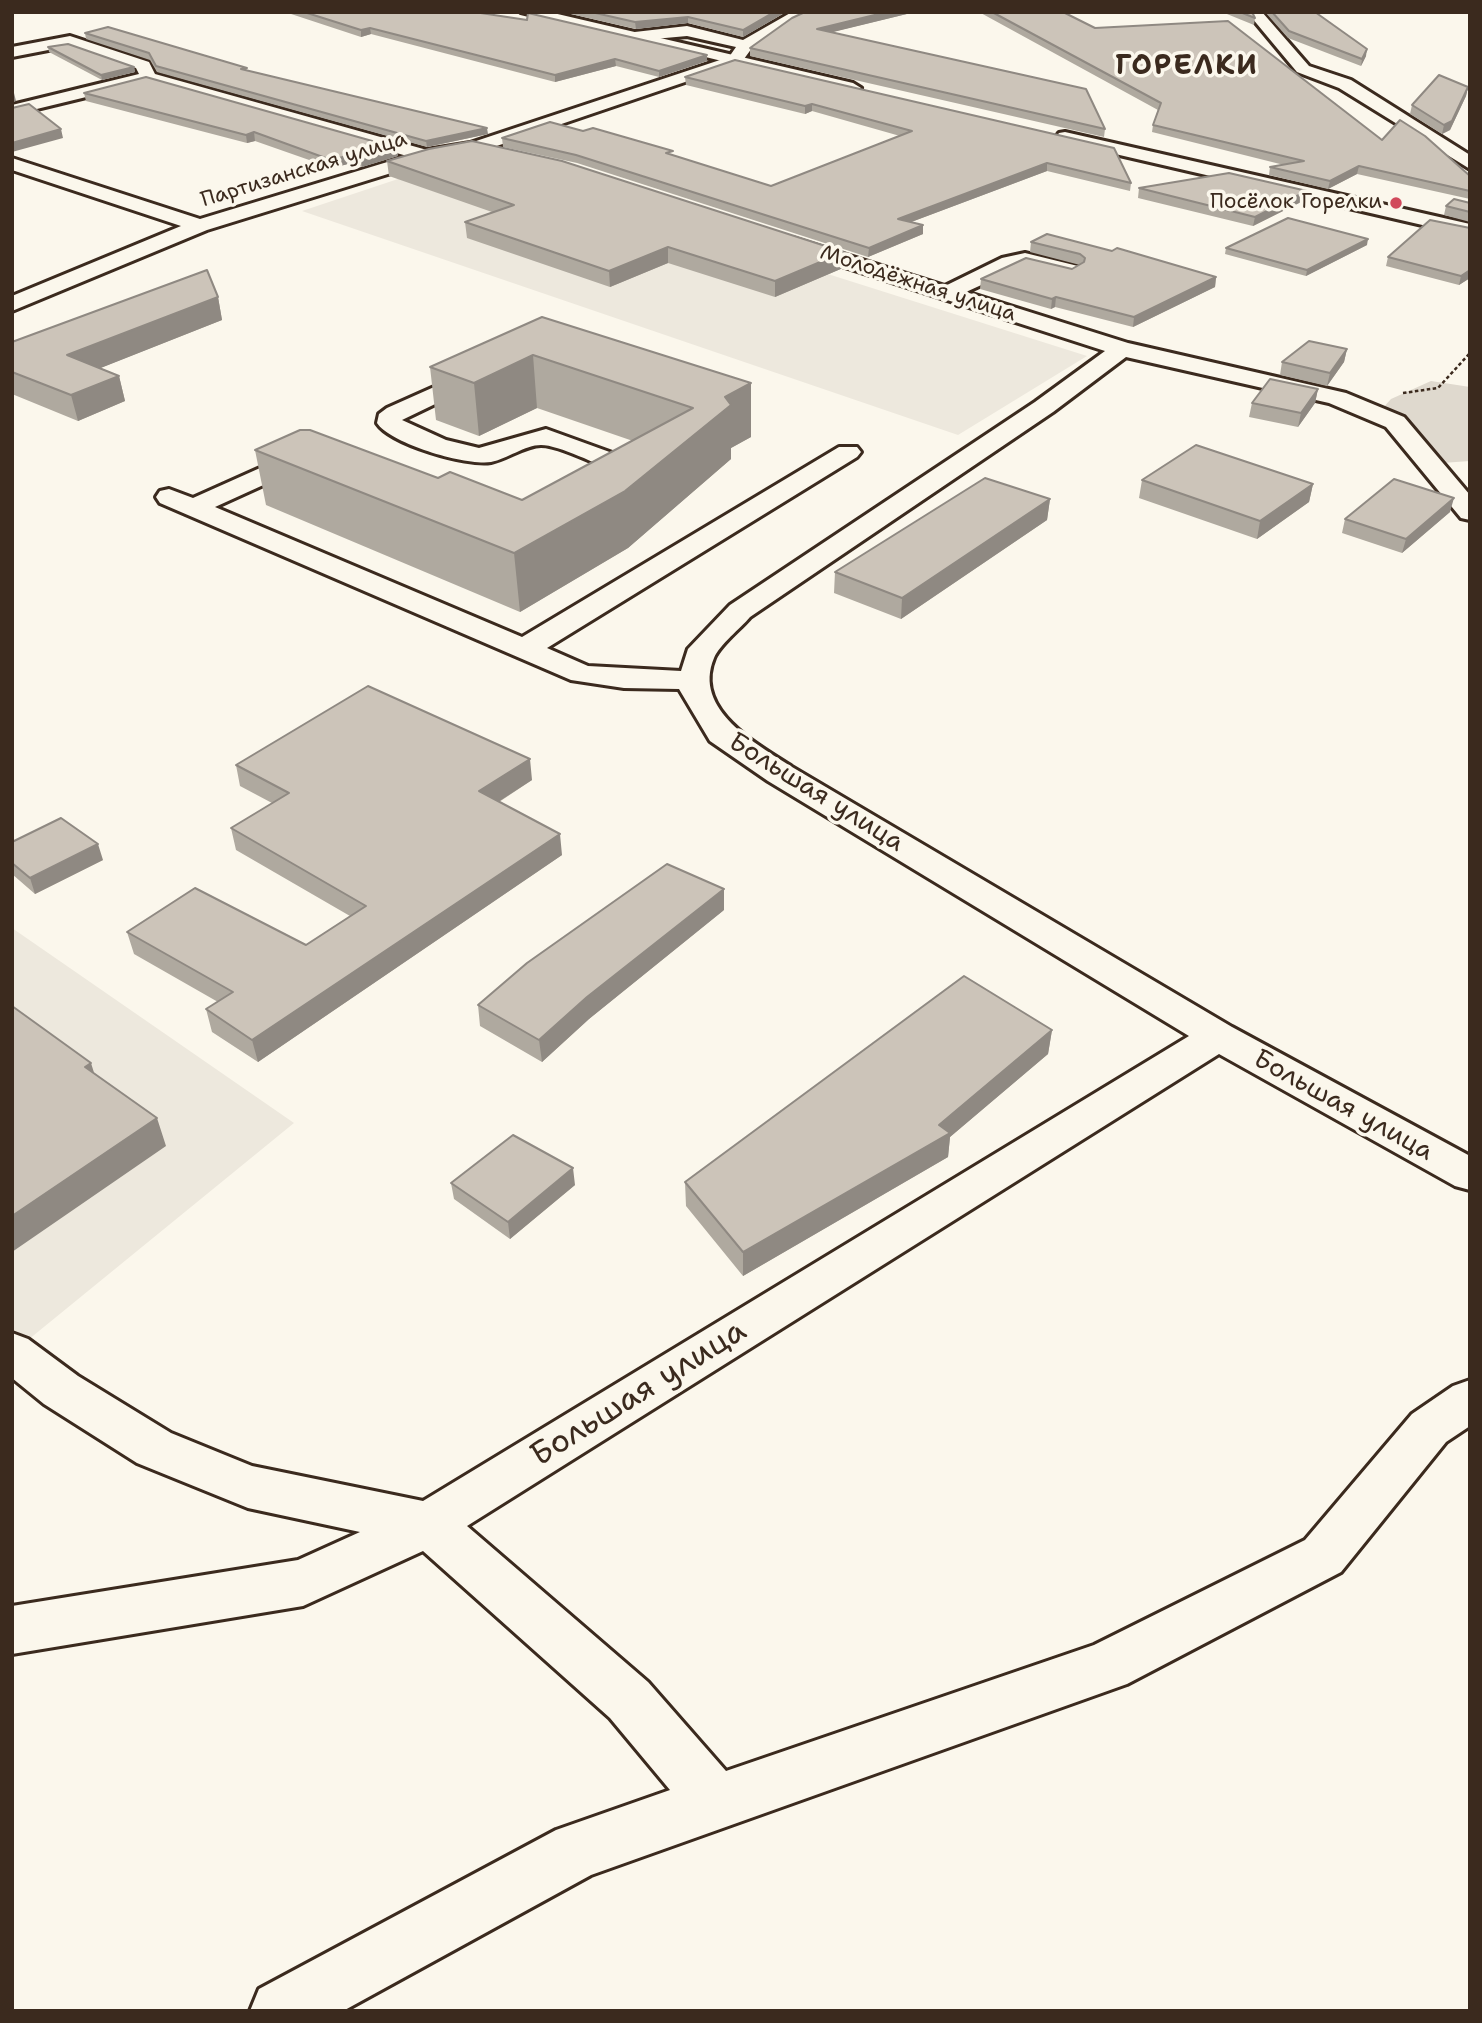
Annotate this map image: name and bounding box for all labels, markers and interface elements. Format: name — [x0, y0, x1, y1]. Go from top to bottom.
district label: ГОРЕЛКИ — [1116, 50, 1258, 84]
street label: Партизанская улица — [198, 127, 410, 213]
place label: Посёлок Горелки — [1210, 190, 1382, 216]
marker: Посёлок Горелки — [1388, 195, 1404, 211]
street label: Молодёжная улица — [817, 240, 1019, 328]
street label: Большая улица — [723, 727, 909, 859]
street label: Большая улица — [1248, 1044, 1438, 1168]
street label: Большая улица — [524, 1312, 754, 1476]

